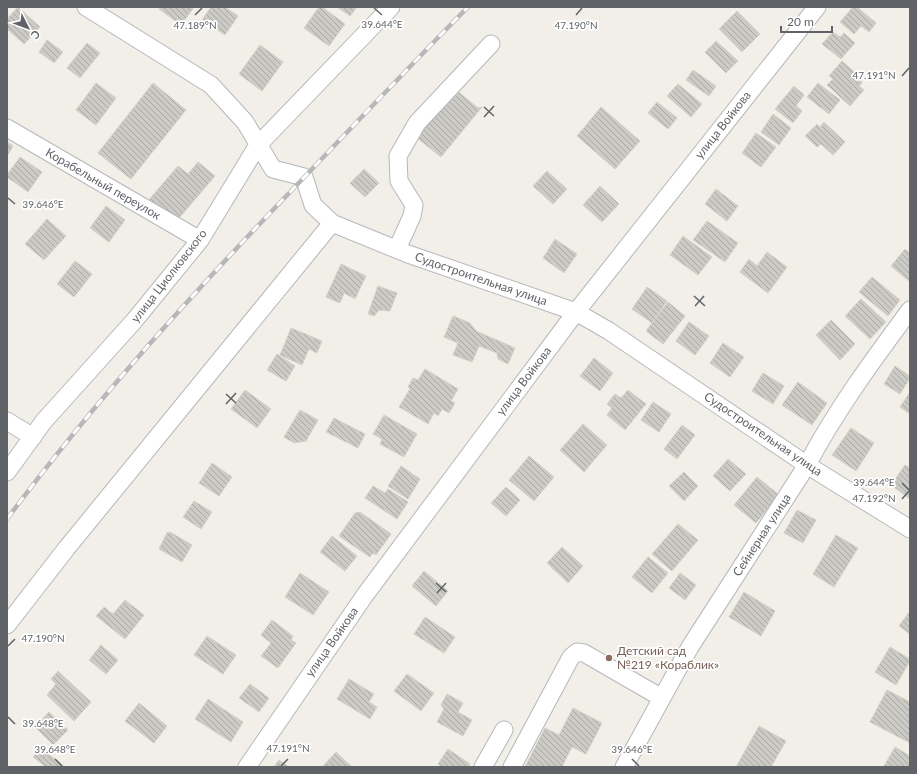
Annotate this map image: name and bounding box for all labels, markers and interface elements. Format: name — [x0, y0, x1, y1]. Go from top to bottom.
north arrow — [8, 8, 48, 48]
scale bar — [781, 8, 832, 34]
text: 20 m — [787, 14, 814, 29]
text: 39.644°E — [361, 18, 403, 30]
text: 47.189°N — [173, 19, 217, 31]
text: 47.190°N — [554, 19, 598, 31]
text: С — [28, 28, 43, 43]
text: 47.191°N — [852, 69, 896, 81]
street label: улица Войкова — [691, 88, 754, 162]
street label: Корабельный переулок — [43, 145, 164, 223]
text: 39.646°E — [22, 198, 64, 210]
street label: улица Циолковского — [127, 226, 210, 325]
street label: Судостроительная улица — [413, 249, 549, 308]
street label: улица Войкова — [493, 343, 554, 418]
street label: Судостроительная улица — [701, 388, 825, 479]
text: 39.644°E — [853, 476, 895, 488]
street label: Сейнерная улица — [729, 491, 794, 579]
text: 47.192°N — [852, 492, 896, 504]
street label: улица Войкова — [302, 604, 361, 680]
text: 47.190°N — [21, 632, 65, 644]
place label: Детский сад №219 «Кораблик» — [617, 643, 719, 672]
marker: Детский сад №219 «Кораблик» — [604, 653, 614, 663]
text: 39.648°E — [22, 717, 64, 729]
text: 47.191°N — [266, 742, 310, 754]
text: 39.648°E — [34, 743, 76, 755]
text: 39.646°E — [611, 743, 653, 755]

